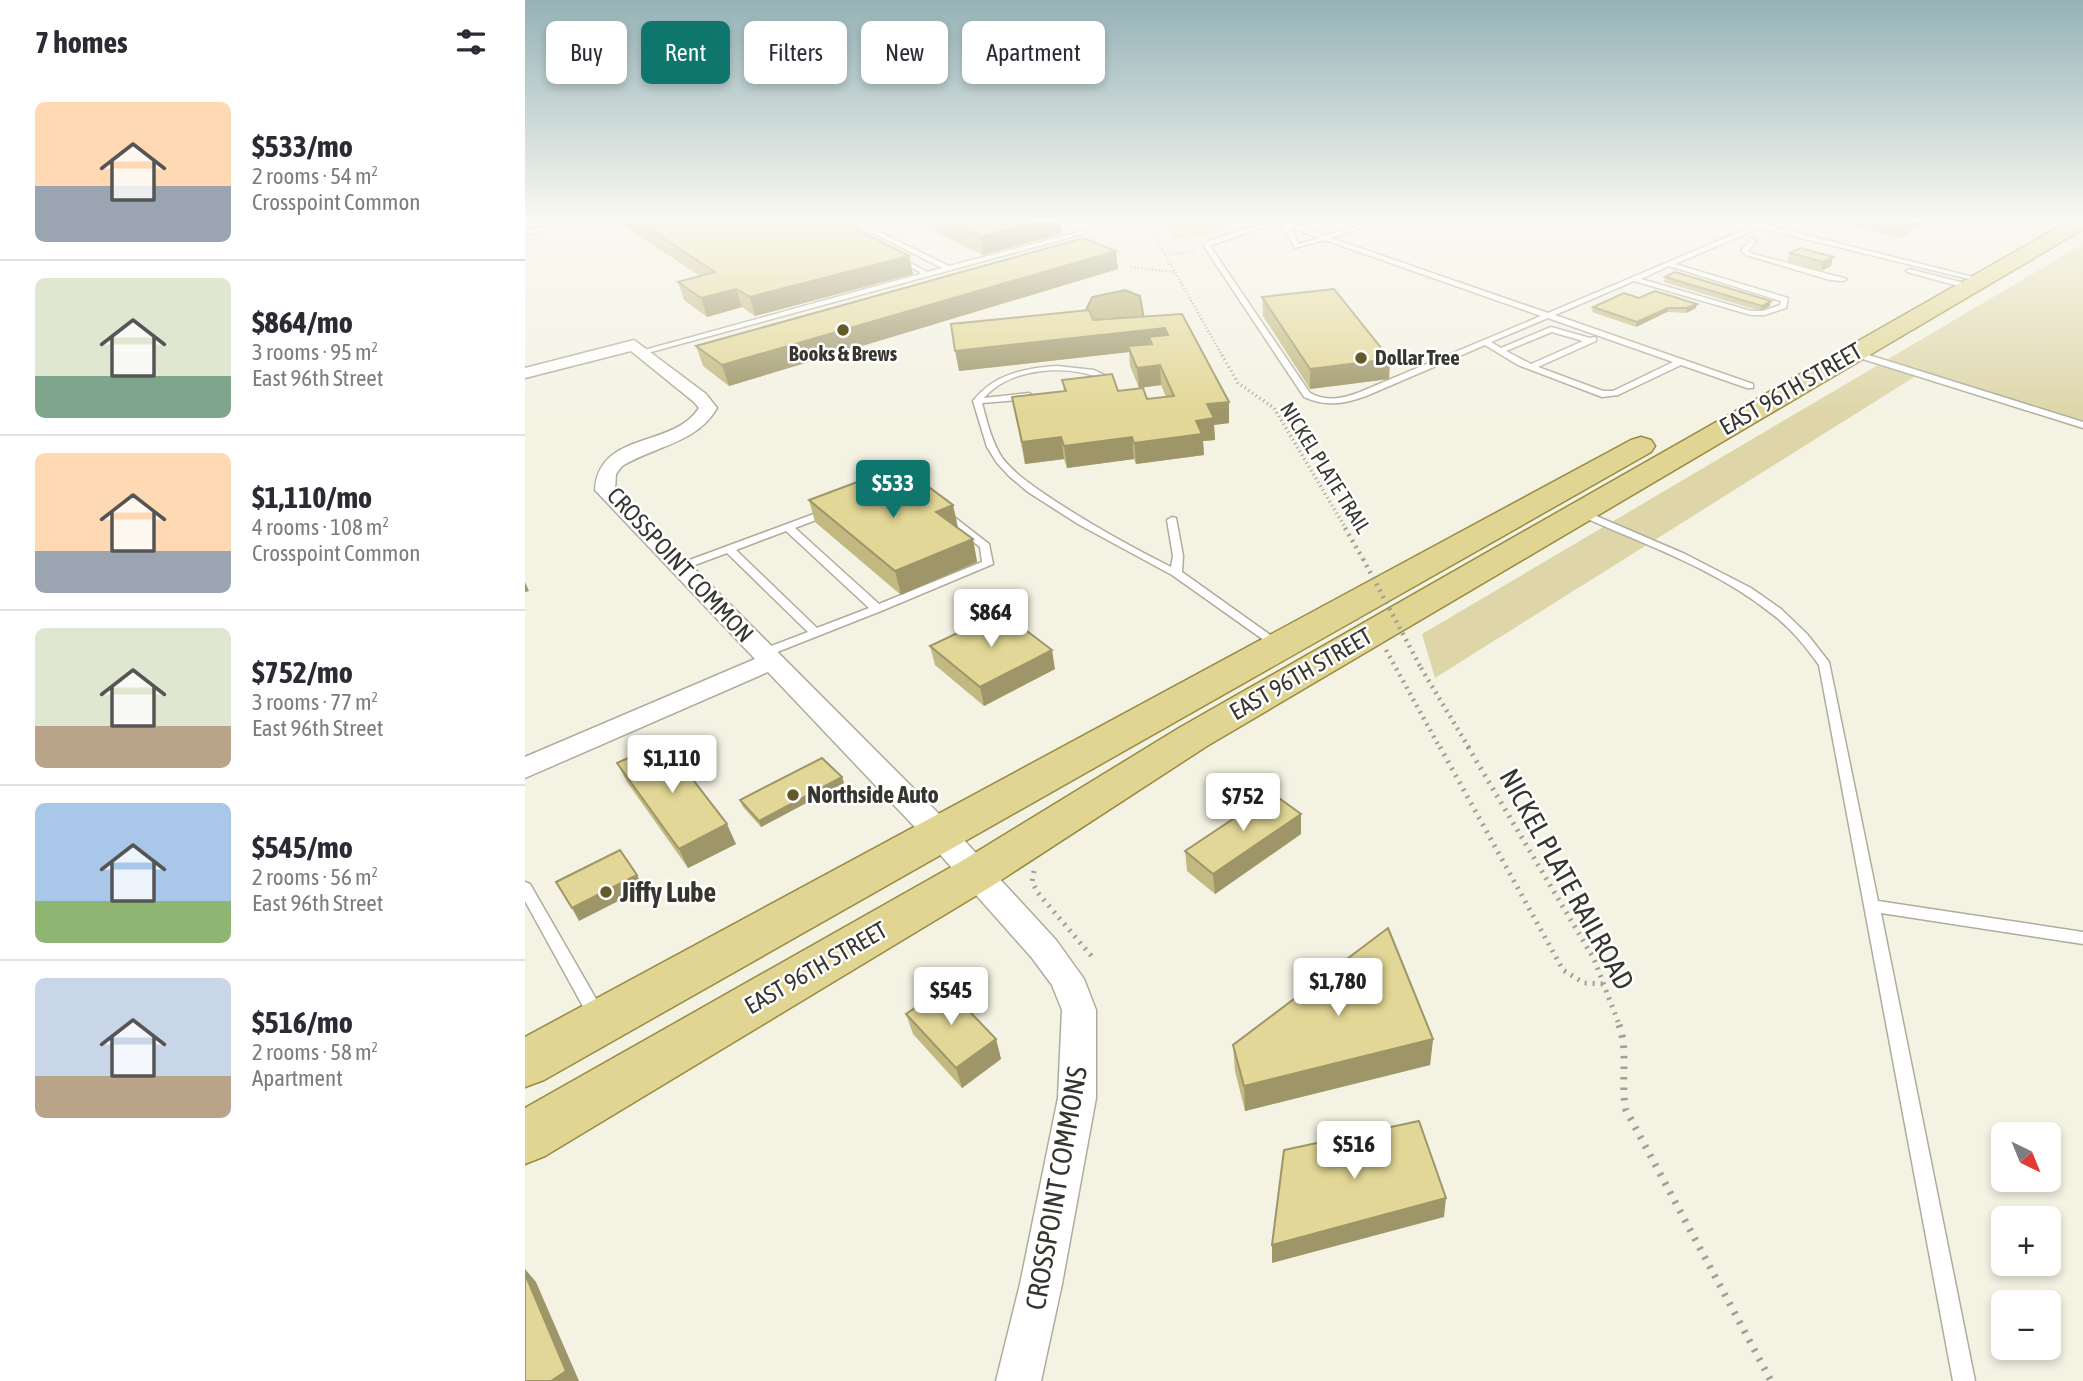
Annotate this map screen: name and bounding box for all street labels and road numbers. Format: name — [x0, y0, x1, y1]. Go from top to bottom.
street label: EAST 96TH STREET — [1715, 337, 1867, 440]
street label: NICKEL PLATE TRAIL — [1276, 398, 1376, 537]
street label: CROSSPOINT COMMON — [602, 482, 759, 647]
street label: EAST 96TH STREET — [1225, 622, 1377, 725]
street label: NICKEL PLATE RAILROAD — [1493, 763, 1641, 995]
street label: EAST 96TH STREET — [740, 916, 892, 1019]
street label: CROSSPOINT COMMONS — [1019, 1064, 1093, 1312]

